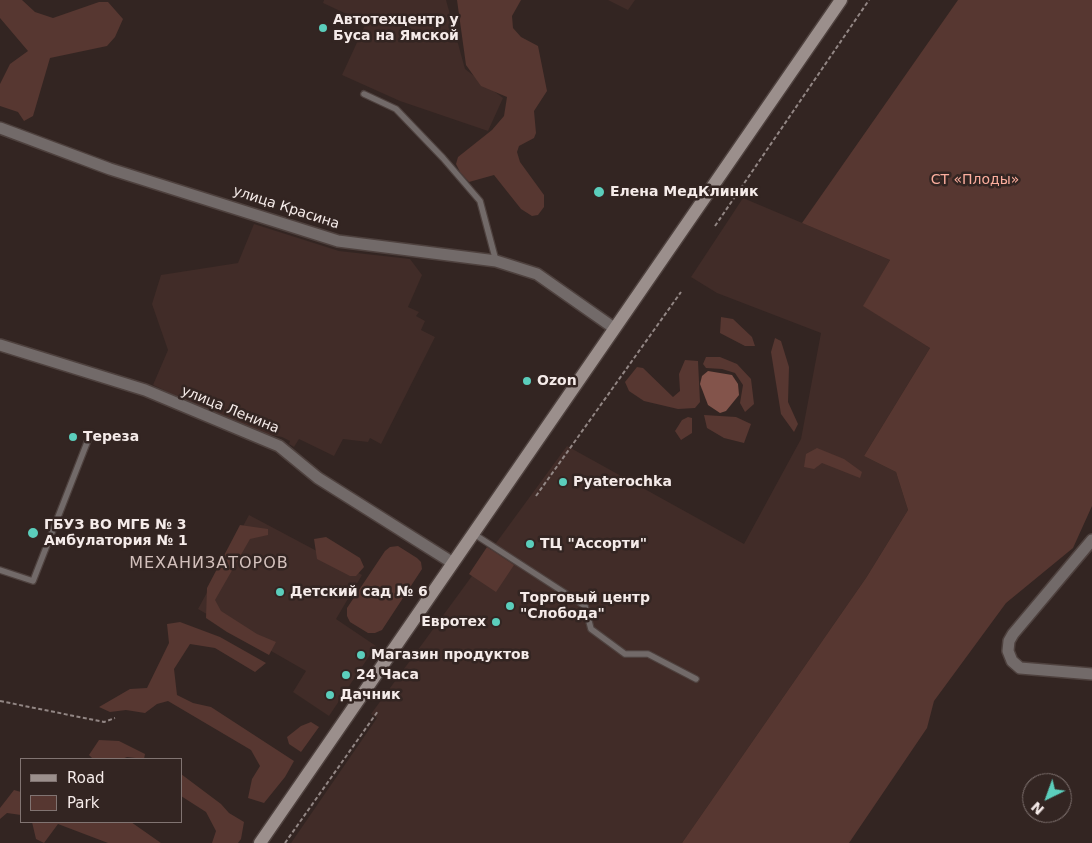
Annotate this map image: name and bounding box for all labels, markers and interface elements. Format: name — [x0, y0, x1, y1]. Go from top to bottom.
place label: Автотехцентр у Буса на Ямской — [333, 12, 459, 44]
marker: Автотехцентр у Буса на Ямской — [317, 22, 329, 34]
park label: СТ «Плоды» — [931, 172, 1019, 188]
street label: улица Красина — [231, 183, 341, 233]
place label: Елена МедКлиник — [610, 184, 759, 200]
marker: Елена МедКлиник — [592, 185, 606, 199]
place label: Ozon — [537, 373, 577, 389]
marker: Ozon — [521, 375, 533, 387]
street label: улица Ленина — [179, 383, 281, 437]
place label: Тереза — [83, 429, 139, 445]
marker: Тереза — [67, 431, 79, 443]
place label: Pyaterochka — [573, 474, 672, 490]
marker: Pyaterochka — [557, 476, 569, 488]
place label: ГБУЗ ВО МГБ № 3 Амбулатория № 1 — [44, 517, 188, 550]
marker: ГБУЗ ВО МГБ № 3 Амбулатория № 1 — [26, 526, 40, 540]
place label: ТЦ "Ассорти" — [540, 536, 647, 552]
marker: ТЦ "Ассорти" — [524, 538, 536, 550]
district label: МЕХАНИЗАТОРОВ — [128, 554, 290, 574]
place label: Детский сад № 6 — [290, 584, 428, 600]
marker: Детский сад № 6 — [274, 586, 286, 598]
place label: Торговый центр "Слобода" — [520, 590, 650, 622]
marker: Торговый центр "Слобода" — [504, 600, 516, 612]
place label: Евротех — [421, 614, 486, 630]
marker: Евротех — [490, 616, 502, 628]
place label: Магазин продуктов — [371, 647, 529, 663]
marker: Магазин продуктов — [355, 649, 367, 661]
place label: 24 Часа — [356, 667, 419, 683]
marker: 24 Часа — [340, 669, 352, 681]
place label: Дачник — [340, 687, 401, 703]
marker: Дачник — [324, 689, 336, 701]
legend — [20, 758, 182, 823]
text: Road — [67, 769, 105, 787]
north arrow — [1022, 773, 1072, 823]
text: Park — [67, 794, 99, 812]
text: N — [1028, 799, 1047, 818]

